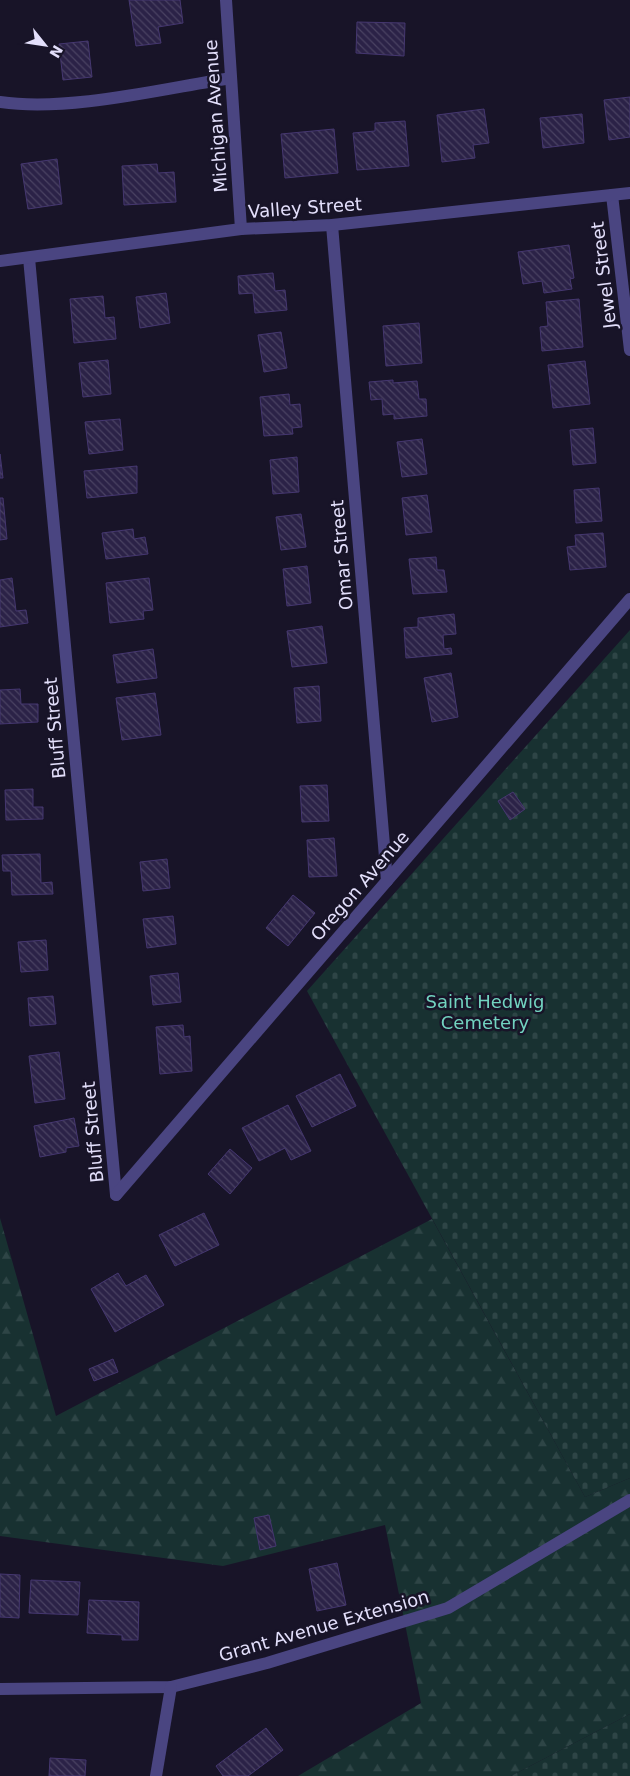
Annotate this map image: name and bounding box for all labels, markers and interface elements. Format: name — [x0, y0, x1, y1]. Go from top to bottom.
north arrow — [20, 20, 70, 70]
street label: Michigan Avenue — [200, 39, 231, 193]
text: N — [46, 42, 66, 61]
street label: Valley Street — [247, 193, 363, 222]
street label: Jewel Street — [587, 220, 621, 331]
street label: Omar Street — [326, 499, 357, 611]
street label: Bluff Street — [40, 677, 69, 780]
street label: Oregon Avenue — [306, 826, 413, 945]
park label: Saint Hedwig Cemetery — [426, 991, 544, 1033]
street label: Bluff Street — [78, 1081, 107, 1184]
street label: Grant Avenue Extension — [216, 1585, 431, 1666]

